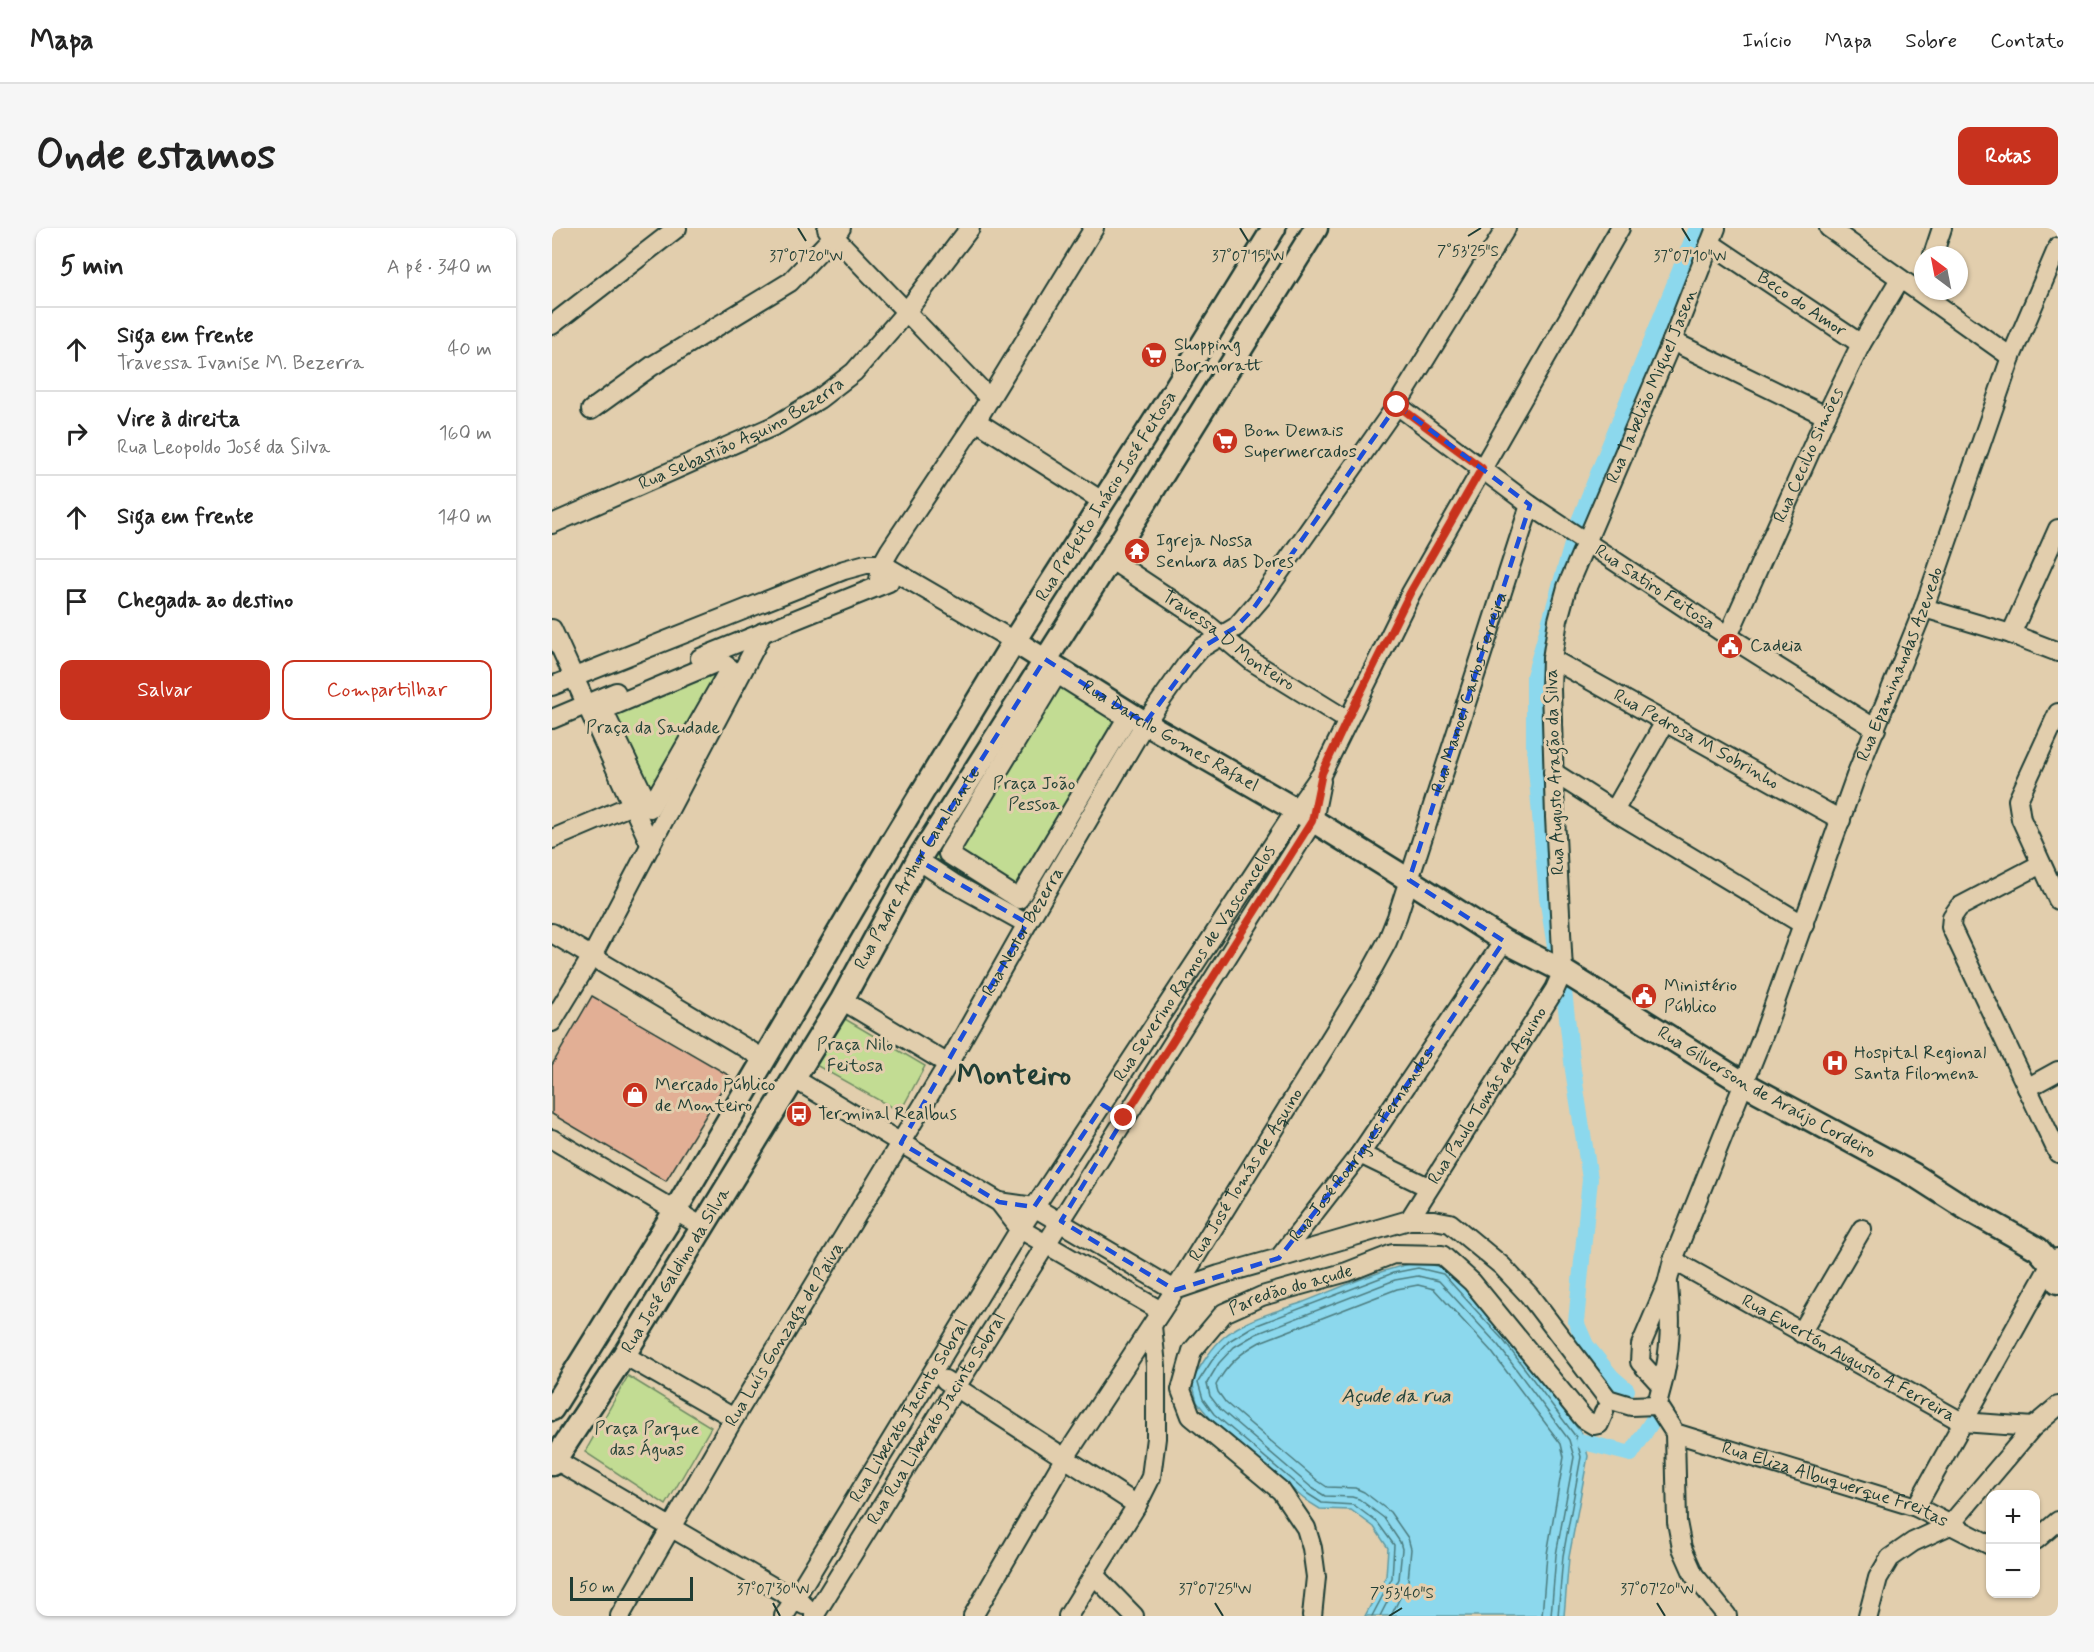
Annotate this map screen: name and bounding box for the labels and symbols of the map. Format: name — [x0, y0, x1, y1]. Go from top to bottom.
text: 7°53'25"S — [1437, 242, 1499, 262]
north arrow — [1914, 246, 1968, 300]
text: 37°07'20"W — [769, 247, 843, 267]
text: 37°07'15"W — [1212, 247, 1284, 267]
text: 37°07'10"W — [1654, 247, 1726, 267]
street label: Beco do Amor — [1752, 266, 1851, 343]
street label: Rua Tabelião Miguel Jasen — [1601, 285, 1703, 487]
place label: Shopping Bormoratt — [1174, 333, 1264, 378]
supermarket icon: Shopping Bormoratt — [1139, 340, 1169, 370]
street label: Rua Sebastião Aquino Bezerra — [635, 372, 849, 496]
street label: Rua Cecilio Simões — [1768, 384, 1850, 527]
street label: Rua Prefeito Inácio José Feitosa — [1030, 386, 1183, 606]
route start — [1383, 391, 1409, 417]
place label: Bom Demais Supermercados — [1244, 419, 1357, 464]
supermarket icon: Bom Demais Supermercados — [1210, 426, 1240, 456]
place label: Igreja Nossa Senhora das Dores — [1156, 529, 1294, 574]
temple icon: Igreja Nossa Senhora das Dores — [1122, 536, 1152, 566]
street label: Rua Satiro Feitosa — [1590, 539, 1720, 636]
street label: Rua Epaminandas Azevedo — [1851, 564, 1949, 765]
street label: Travessa D Monteiro — [1157, 585, 1299, 697]
street label: Rua Manoel Carlos Ferreira — [1426, 589, 1513, 796]
public building icon: Cadeia — [1715, 631, 1745, 661]
place label: Cadeia — [1750, 634, 1803, 658]
street label: Rua Augusto Aragão da Silva — [1539, 668, 1573, 876]
street label: Rua Darcilo Gomes Rafael — [1078, 675, 1263, 798]
street label: Rua Pedrosa M Sobrinho — [1609, 684, 1783, 795]
park label: Praça da Saudade — [586, 716, 720, 740]
street label: Rua Padre Arthur Cavalcante — [849, 762, 986, 974]
park label: Praça João Pessoa — [993, 772, 1075, 817]
street label: Rua Severino Ramos de Vasconcelos — [1108, 841, 1281, 1087]
street label: Rua Nestor Bezerra — [976, 863, 1070, 1001]
place label: Ministério Público — [1664, 974, 1737, 1019]
public building icon: Ministério Público — [1629, 981, 1659, 1011]
street label: Rua Paulo Tomás de Aquino — [1422, 1002, 1553, 1189]
street label: Rua Gilverson de Araújo Cordeiro — [1653, 1021, 1880, 1164]
park label: Praça Nilo Feitosa — [817, 1033, 893, 1078]
place label: Hospital Regional Santa Filomena — [1854, 1041, 1986, 1086]
street label: Rua José Rodrigues Fernandes — [1284, 1044, 1440, 1247]
hospital icon: Hospital Regional Santa Filomena — [1820, 1048, 1850, 1078]
district label: Monteiro — [957, 1056, 1071, 1095]
place label: Mercado Público de Monteiro — [655, 1073, 775, 1118]
shop icon: Mercado Público de Monteiro — [620, 1080, 650, 1110]
street label: Rua José Tomás de Aquino — [1183, 1084, 1309, 1266]
bus stop icon: Terminal Realbus — [784, 1099, 814, 1129]
place label: Terminal Realbus — [818, 1102, 957, 1126]
route end — [1110, 1104, 1136, 1130]
street label: Rua José Galdino da Silva — [616, 1183, 736, 1358]
street label: Rua Luís Gonzaga de Paiva — [719, 1238, 849, 1431]
street label: Paredão do açude — [1225, 1259, 1356, 1321]
street label: Rua Ewertón Augusto A Ferreira — [1737, 1289, 1959, 1428]
street label: Rua Rua Liberato Jacinto Sobral — [861, 1309, 1012, 1529]
street label: Rua Liberato Jacinto Sobral — [844, 1315, 974, 1507]
water label: Açude da rua — [1341, 1383, 1451, 1410]
park label: Praça Parque das Águas — [595, 1417, 700, 1462]
street label: Rua Eliza Albuquerque Freitas — [1719, 1436, 1952, 1533]
scale bar — [570, 1574, 693, 1602]
text: 37°07'30"W — [737, 1580, 809, 1600]
text: 37°07'25"W — [1179, 1580, 1251, 1600]
text: 37°07'20"W — [1620, 1580, 1694, 1600]
text: 7°53'40"S — [1370, 1584, 1434, 1604]

